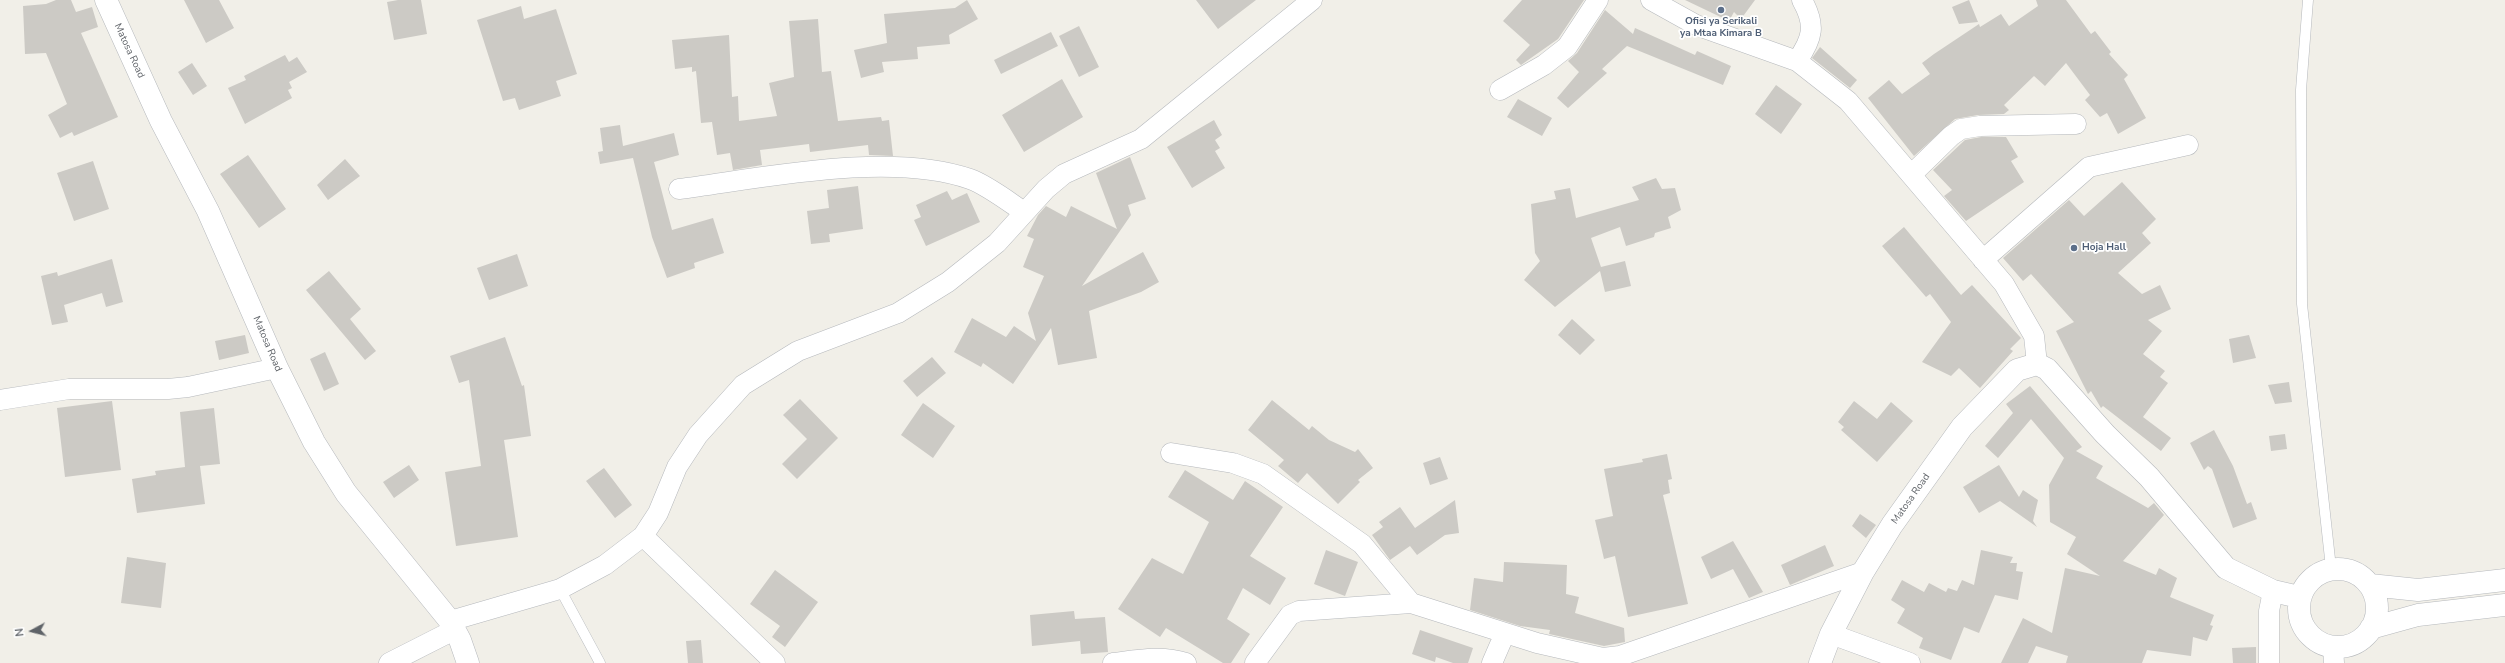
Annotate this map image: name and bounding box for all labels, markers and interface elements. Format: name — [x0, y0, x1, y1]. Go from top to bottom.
marker: Ofisi ya Serikali ya Mtaa Kimara B — [1716, 5, 1726, 15]
place label: Ofisi ya Serikali ya Mtaa Kimara B — [1680, 16, 1762, 40]
street label: Matosa Road — [111, 22, 147, 80]
place label: Hoja Hall — [2082, 242, 2126, 254]
marker: Hoja Hall — [2069, 243, 2079, 253]
street label: Matosa Road — [250, 315, 284, 373]
street label: Matosa Road — [1889, 471, 1933, 527]
north arrow — [12, 611, 52, 651]
text: N — [12, 628, 28, 638]

